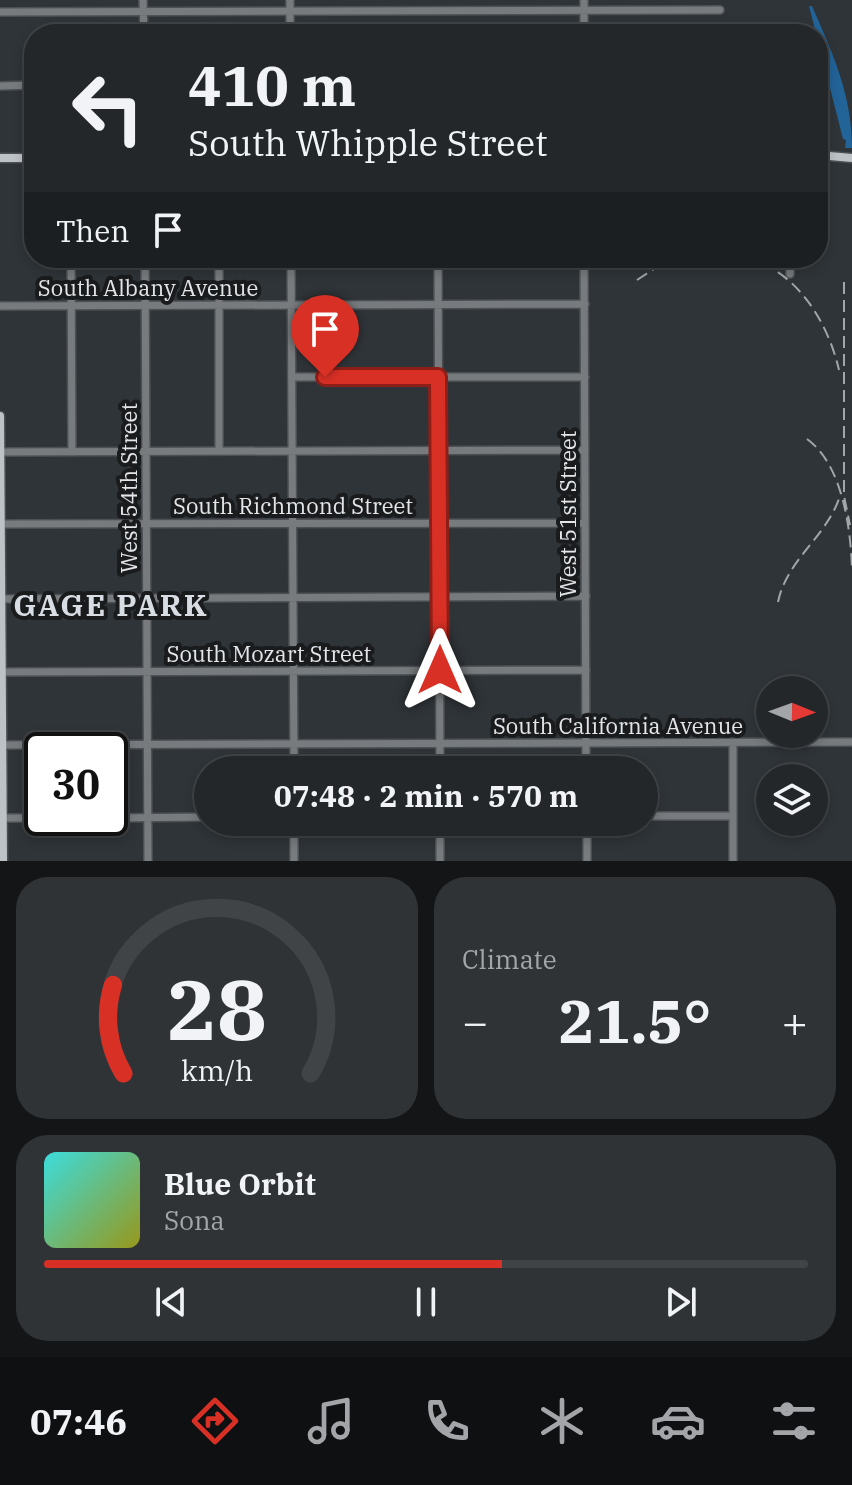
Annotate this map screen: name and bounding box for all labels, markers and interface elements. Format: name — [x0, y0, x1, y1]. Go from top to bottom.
text: 410 m — [188, 49, 356, 121]
icon: left — [56, 56, 160, 160]
text: South Whipple Street — [188, 119, 548, 166]
icon: arrive — [146, 208, 190, 252]
text: Then — [56, 211, 130, 250]
street label: South Albany Avenue — [38, 273, 258, 302]
pin — [291, 295, 359, 377]
icon: arrive — [303, 307, 347, 351]
street label: West 54th Street — [114, 403, 143, 573]
street label: West 51st Street — [553, 430, 582, 598]
street label: South Richmond Street — [173, 491, 413, 520]
district label: GAGE PARK — [13, 585, 209, 624]
position arrow — [398, 628, 482, 712]
street label: South Mozart Street — [167, 639, 372, 668]
north arrow — [756, 676, 828, 748]
map controls — [756, 676, 828, 836]
street label: South California Avenue — [493, 711, 743, 740]
speed limit sign: 30 — [24, 732, 128, 836]
button: layers — [756, 764, 828, 836]
text: 07:48 · 2 min · 570 m — [274, 776, 578, 815]
text: Climate — [462, 942, 557, 976]
text: 28 — [167, 955, 267, 1063]
text: 21.5° — [558, 981, 712, 1060]
text: − — [462, 993, 488, 1050]
text: + — [782, 993, 808, 1050]
text: km/h — [181, 1052, 253, 1089]
text: Blue Orbit — [164, 1164, 316, 1203]
text: Sona — [164, 1203, 225, 1237]
icon: previous — [149, 1280, 193, 1324]
icon: pause — [404, 1280, 448, 1324]
icon: next — [659, 1280, 703, 1324]
icon: directions — [187, 1393, 243, 1449]
icon: music — [303, 1393, 359, 1449]
icon: phone — [419, 1393, 475, 1449]
icon: climate — [534, 1393, 590, 1449]
icon: car — [650, 1393, 706, 1449]
icon: filters — [766, 1393, 822, 1449]
text: 07:46 — [30, 1398, 127, 1445]

